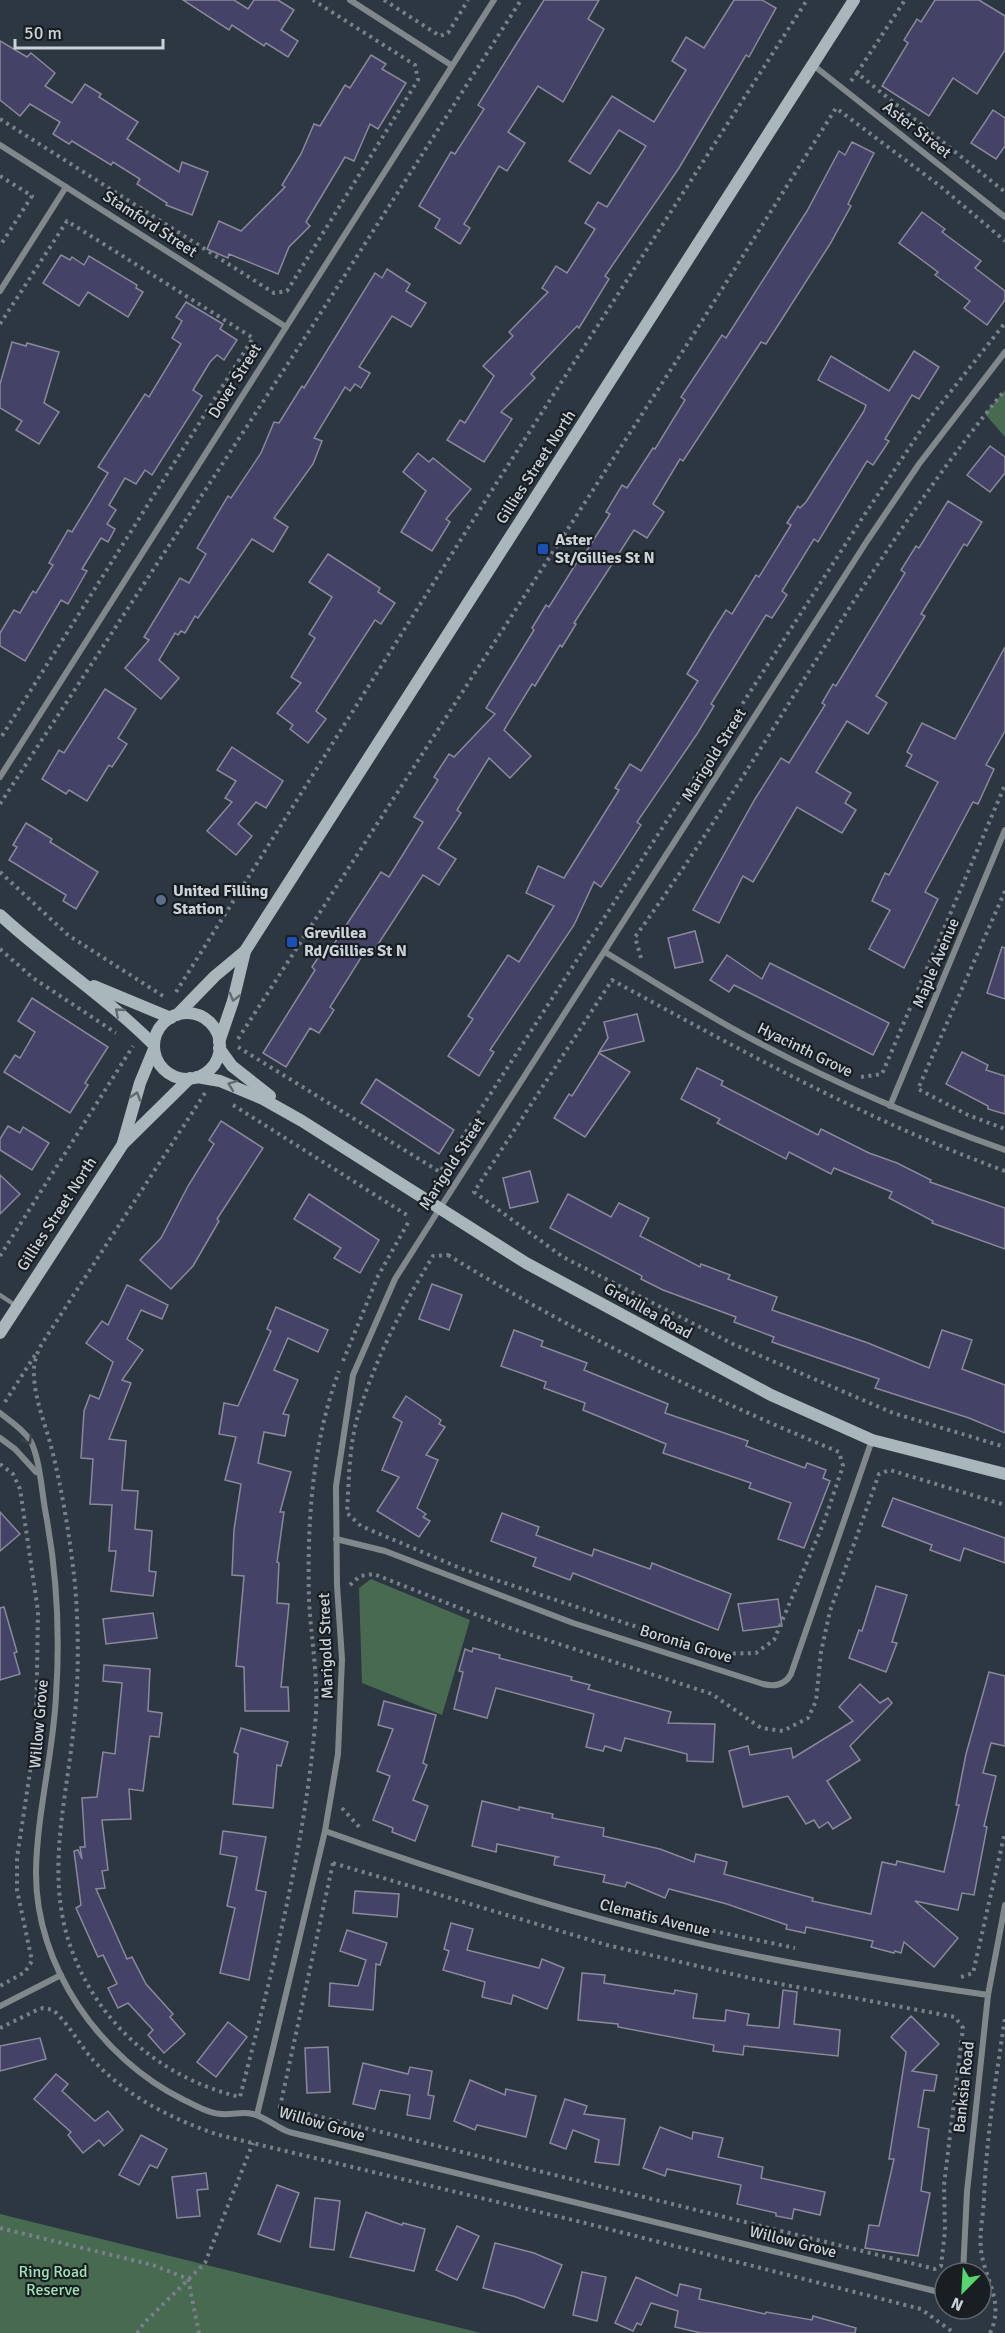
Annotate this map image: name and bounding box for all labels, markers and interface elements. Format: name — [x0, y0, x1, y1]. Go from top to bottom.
scale bar — [15, 12, 164, 50]
text: 50 m — [24, 22, 62, 44]
street label: Aster Street — [879, 97, 956, 163]
street label: Stamford Street — [99, 186, 201, 262]
street label: Dover Street — [204, 339, 266, 422]
street label: Gillies Street North — [492, 406, 580, 528]
place label: Aster St/Gillies St N — [555, 530, 655, 568]
marker: Aster St/Gillies St N — [536, 542, 550, 556]
street label: Marigold Street — [677, 704, 751, 805]
place label: United Filling Station — [173, 881, 269, 919]
marker: United Filling Station — [154, 893, 168, 907]
street label: Maple Avenue — [908, 915, 964, 1011]
place label: Grevillea Rd/Gillies St N — [304, 923, 407, 961]
marker: Grevillea Rd/Gillies St N — [285, 935, 299, 949]
one-way arrow — [229, 991, 241, 1002]
one-way arrow — [115, 1008, 126, 1019]
street label: Hyacinth Grove — [754, 1018, 856, 1082]
one-way arrow — [227, 1080, 238, 1093]
one-way arrow — [129, 1091, 141, 1102]
street label: Marigold Street — [415, 1114, 490, 1214]
street label: Gillies Street North — [13, 1153, 101, 1275]
street label: Grevillea Road — [600, 1278, 696, 1344]
one-way arrow — [21, 1434, 32, 1444]
street label: Marigold Street — [314, 1592, 338, 1700]
street label: Boronia Grove — [637, 1620, 735, 1668]
street label: Willow Grove — [25, 1679, 53, 1769]
street label: Clematis Avenue — [598, 1895, 712, 1941]
street label: Banksia Road — [949, 2040, 979, 2134]
street label: Willow Grove — [276, 2102, 368, 2146]
street label: Willow Grove — [747, 2221, 839, 2263]
north arrow — [933, 2261, 993, 2321]
park label: Ring Road Reserve — [19, 2262, 87, 2300]
text: N — [948, 2292, 966, 2315]

